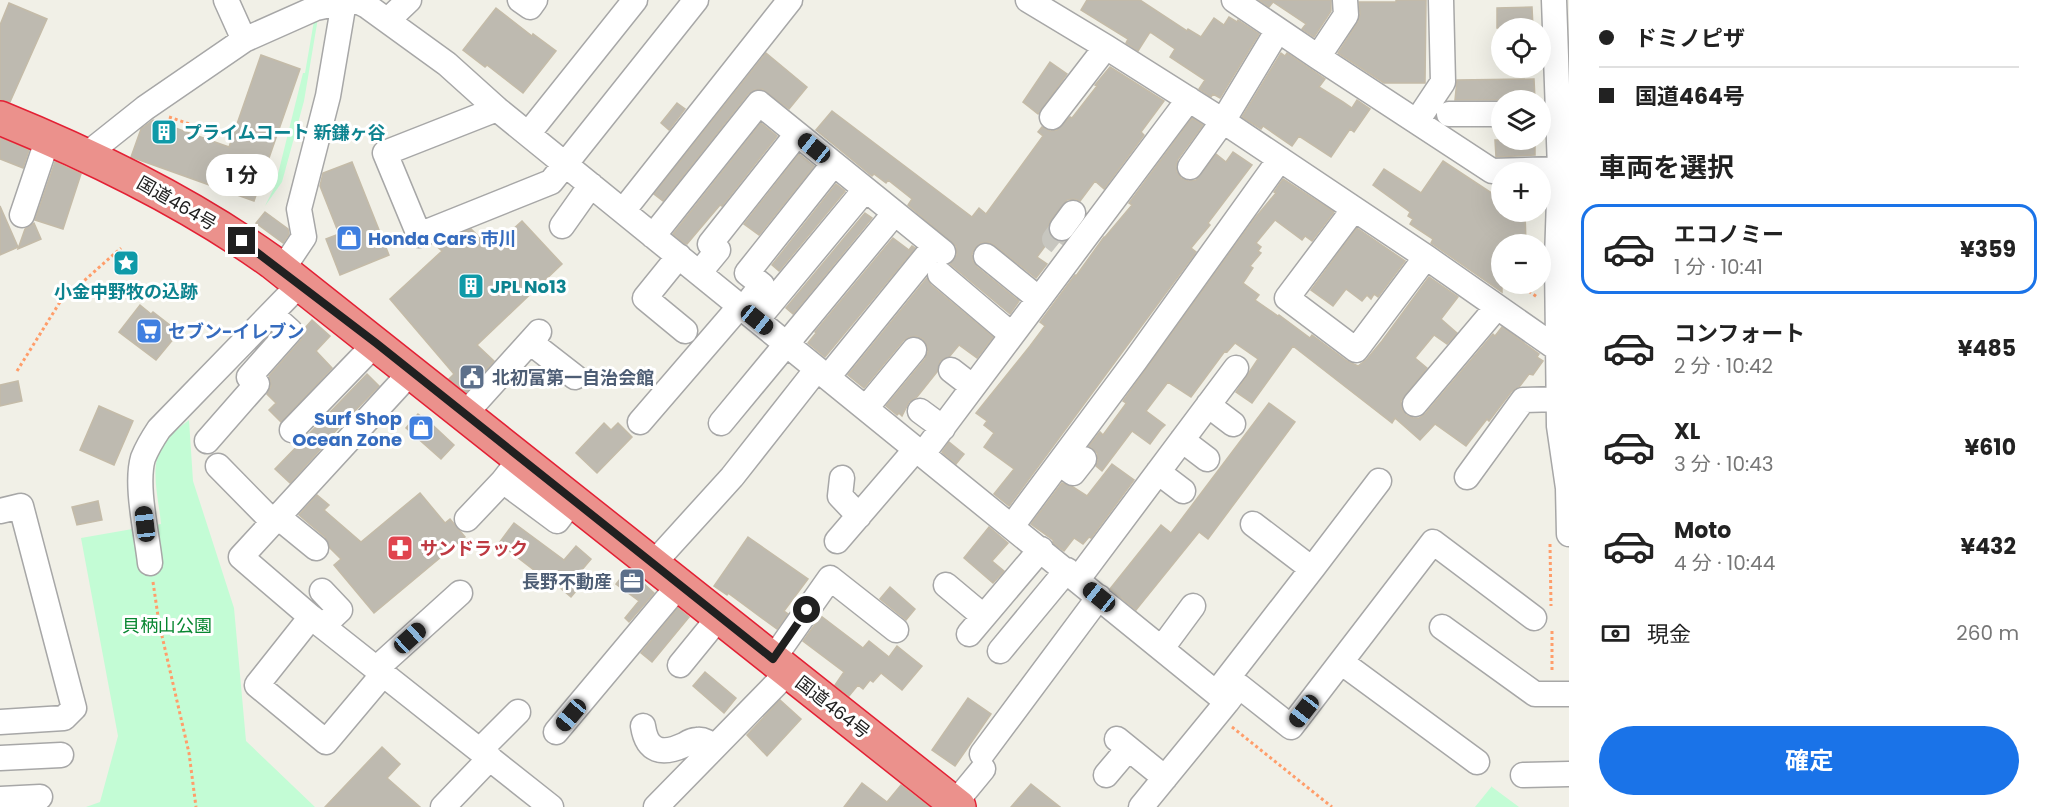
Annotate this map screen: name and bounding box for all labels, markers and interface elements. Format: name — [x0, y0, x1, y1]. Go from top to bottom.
map controls — [1491, 18, 1551, 294]
button: locate — [1491, 18, 1551, 78]
text: ドミノピザ — [1635, 23, 1745, 54]
text: 国道464号 — [1635, 81, 1745, 112]
button: layers — [1491, 90, 1551, 150]
building icon: プライムコート 新鎌ヶ谷 — [149, 117, 179, 147]
place label: プライムコート 新鎌ヶ谷 — [184, 120, 385, 145]
car — [794, 130, 834, 166]
text: 車両を選択 — [1599, 149, 1734, 186]
callout: 1 分 — [206, 154, 278, 196]
text: 1 分 — [226, 161, 258, 189]
button: + — [1491, 162, 1551, 222]
street label: 国道464号 — [133, 170, 221, 236]
text: エコノミー — [1674, 219, 1784, 250]
icon: car — [1602, 222, 1656, 276]
shop icon: Honda Cars 市川 — [334, 223, 364, 253]
place label: Honda Cars 市川 — [368, 226, 517, 251]
route end — [228, 227, 255, 254]
button: − — [1491, 234, 1551, 294]
text: ¥359 — [1960, 234, 2016, 265]
place icon: 小金中野牧の込跡 — [111, 248, 141, 278]
text: 1 分 · 10:41 — [1674, 253, 1763, 281]
building icon: JPL No13 — [456, 271, 486, 301]
place label: JPL No13 — [490, 274, 567, 299]
place label: 小金中野牧の込跡 — [54, 279, 198, 304]
car — [737, 302, 777, 338]
supermarket icon: セブン-イレブン — [134, 316, 164, 346]
text: コンフォート — [1674, 318, 1805, 349]
place label: セブン-イレブン — [168, 319, 304, 344]
icon: car — [1602, 321, 1656, 375]
text: ¥485 — [1958, 333, 2016, 364]
text: 2 分 · 10:42 — [1674, 352, 1773, 380]
public building icon: 北初富第一自治会館 — [457, 362, 487, 392]
place label: 北初富第一自治会館 — [492, 365, 654, 390]
place label: Surf Shop Ocean Zone — [292, 406, 402, 452]
shop icon: Surf Shop Ocean Zone — [406, 413, 436, 443]
text: XL — [1674, 416, 1700, 447]
icon: car — [1602, 420, 1656, 474]
text: ¥610 — [1965, 432, 2016, 463]
text: 3 分 · 10:43 — [1674, 450, 1774, 478]
car — [134, 505, 156, 543]
text: Moto — [1674, 515, 1731, 546]
icon: car — [1602, 519, 1656, 573]
text: ¥432 — [1960, 531, 2016, 562]
pharmacy icon: サンドラック — [385, 533, 415, 563]
place label: サンドラック — [420, 536, 528, 561]
text: 4 分 · 10:44 — [1674, 549, 1775, 577]
office icon: 長野不動産 — [617, 566, 647, 596]
place label: 長野不動産 — [522, 569, 612, 594]
car — [1079, 579, 1119, 615]
route start — [793, 596, 820, 623]
park label: 貝柄山公園 — [122, 613, 212, 638]
icon: cash — [1599, 617, 1632, 650]
car — [391, 619, 429, 657]
text: 現金 — [1647, 619, 1691, 650]
text: 260 m — [1956, 619, 2019, 647]
street label: 国道464号 — [791, 670, 875, 744]
car — [1286, 691, 1322, 731]
car — [553, 695, 589, 735]
button: 確定 — [1599, 726, 2019, 795]

